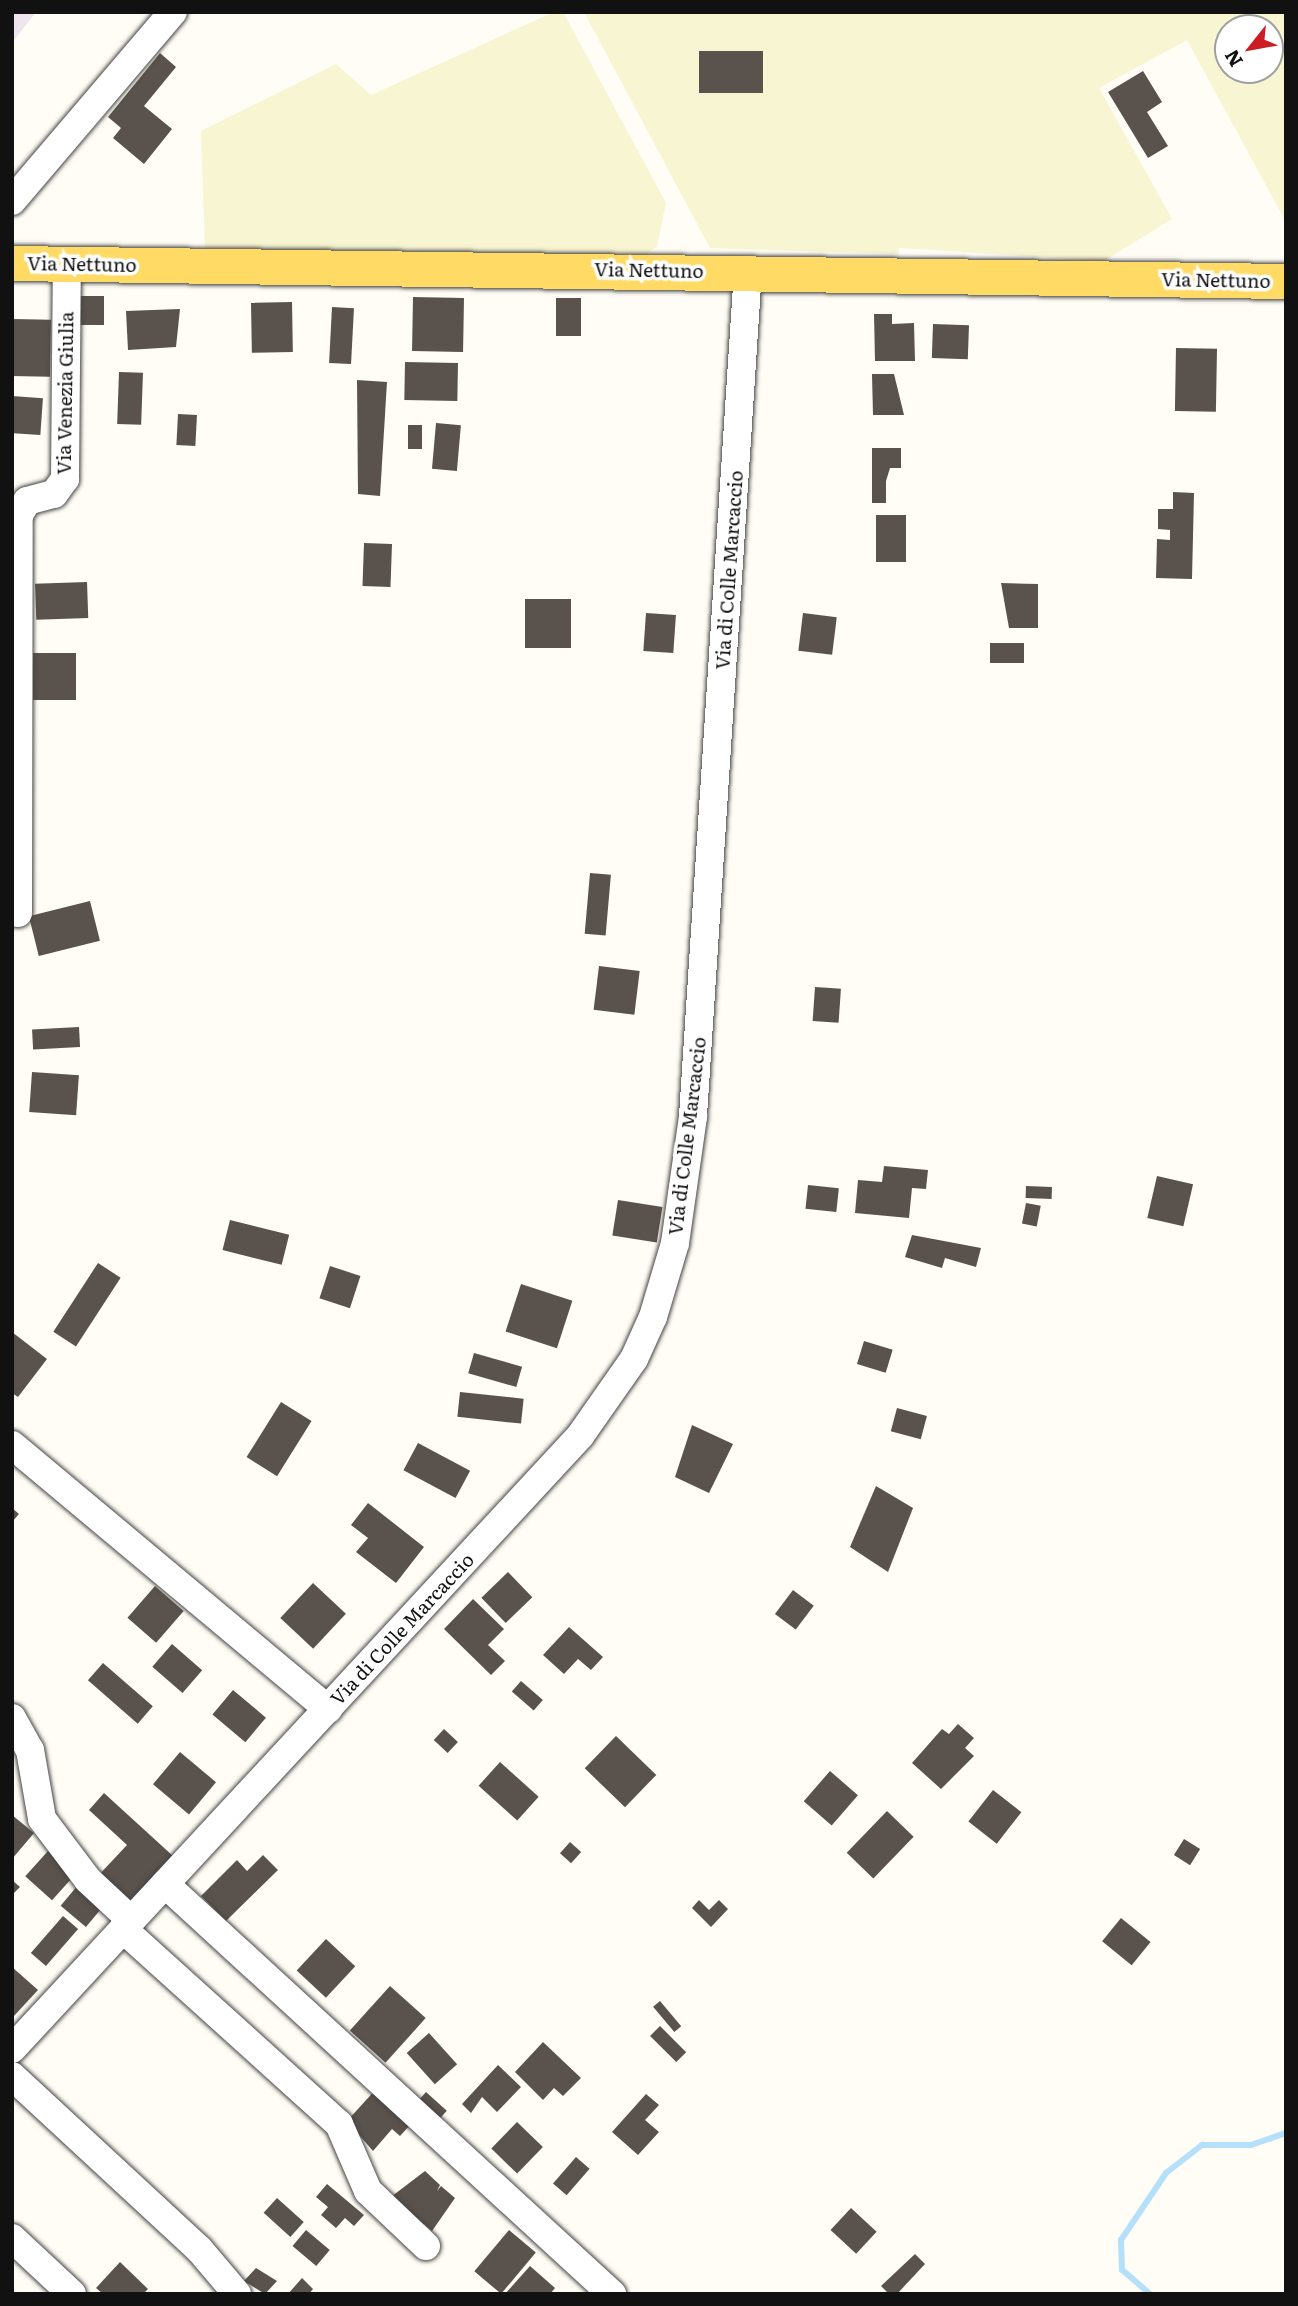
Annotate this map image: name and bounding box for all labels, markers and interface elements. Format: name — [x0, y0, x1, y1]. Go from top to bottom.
north arrow — [1214, 14, 1284, 84]
text: N — [1217, 45, 1249, 73]
street label: Via Nettuno — [27, 252, 137, 276]
street label: Via Nettuno — [594, 258, 704, 282]
street label: Via Nettuno — [1161, 268, 1271, 292]
street label: Via Venezia Giulia — [52, 311, 78, 475]
street label: Via di Colle Marcaccio — [711, 470, 747, 670]
street label: Via di Colle Marcaccio — [664, 1036, 710, 1236]
street label: Via di Colle Marcaccio — [326, 1548, 478, 1710]

